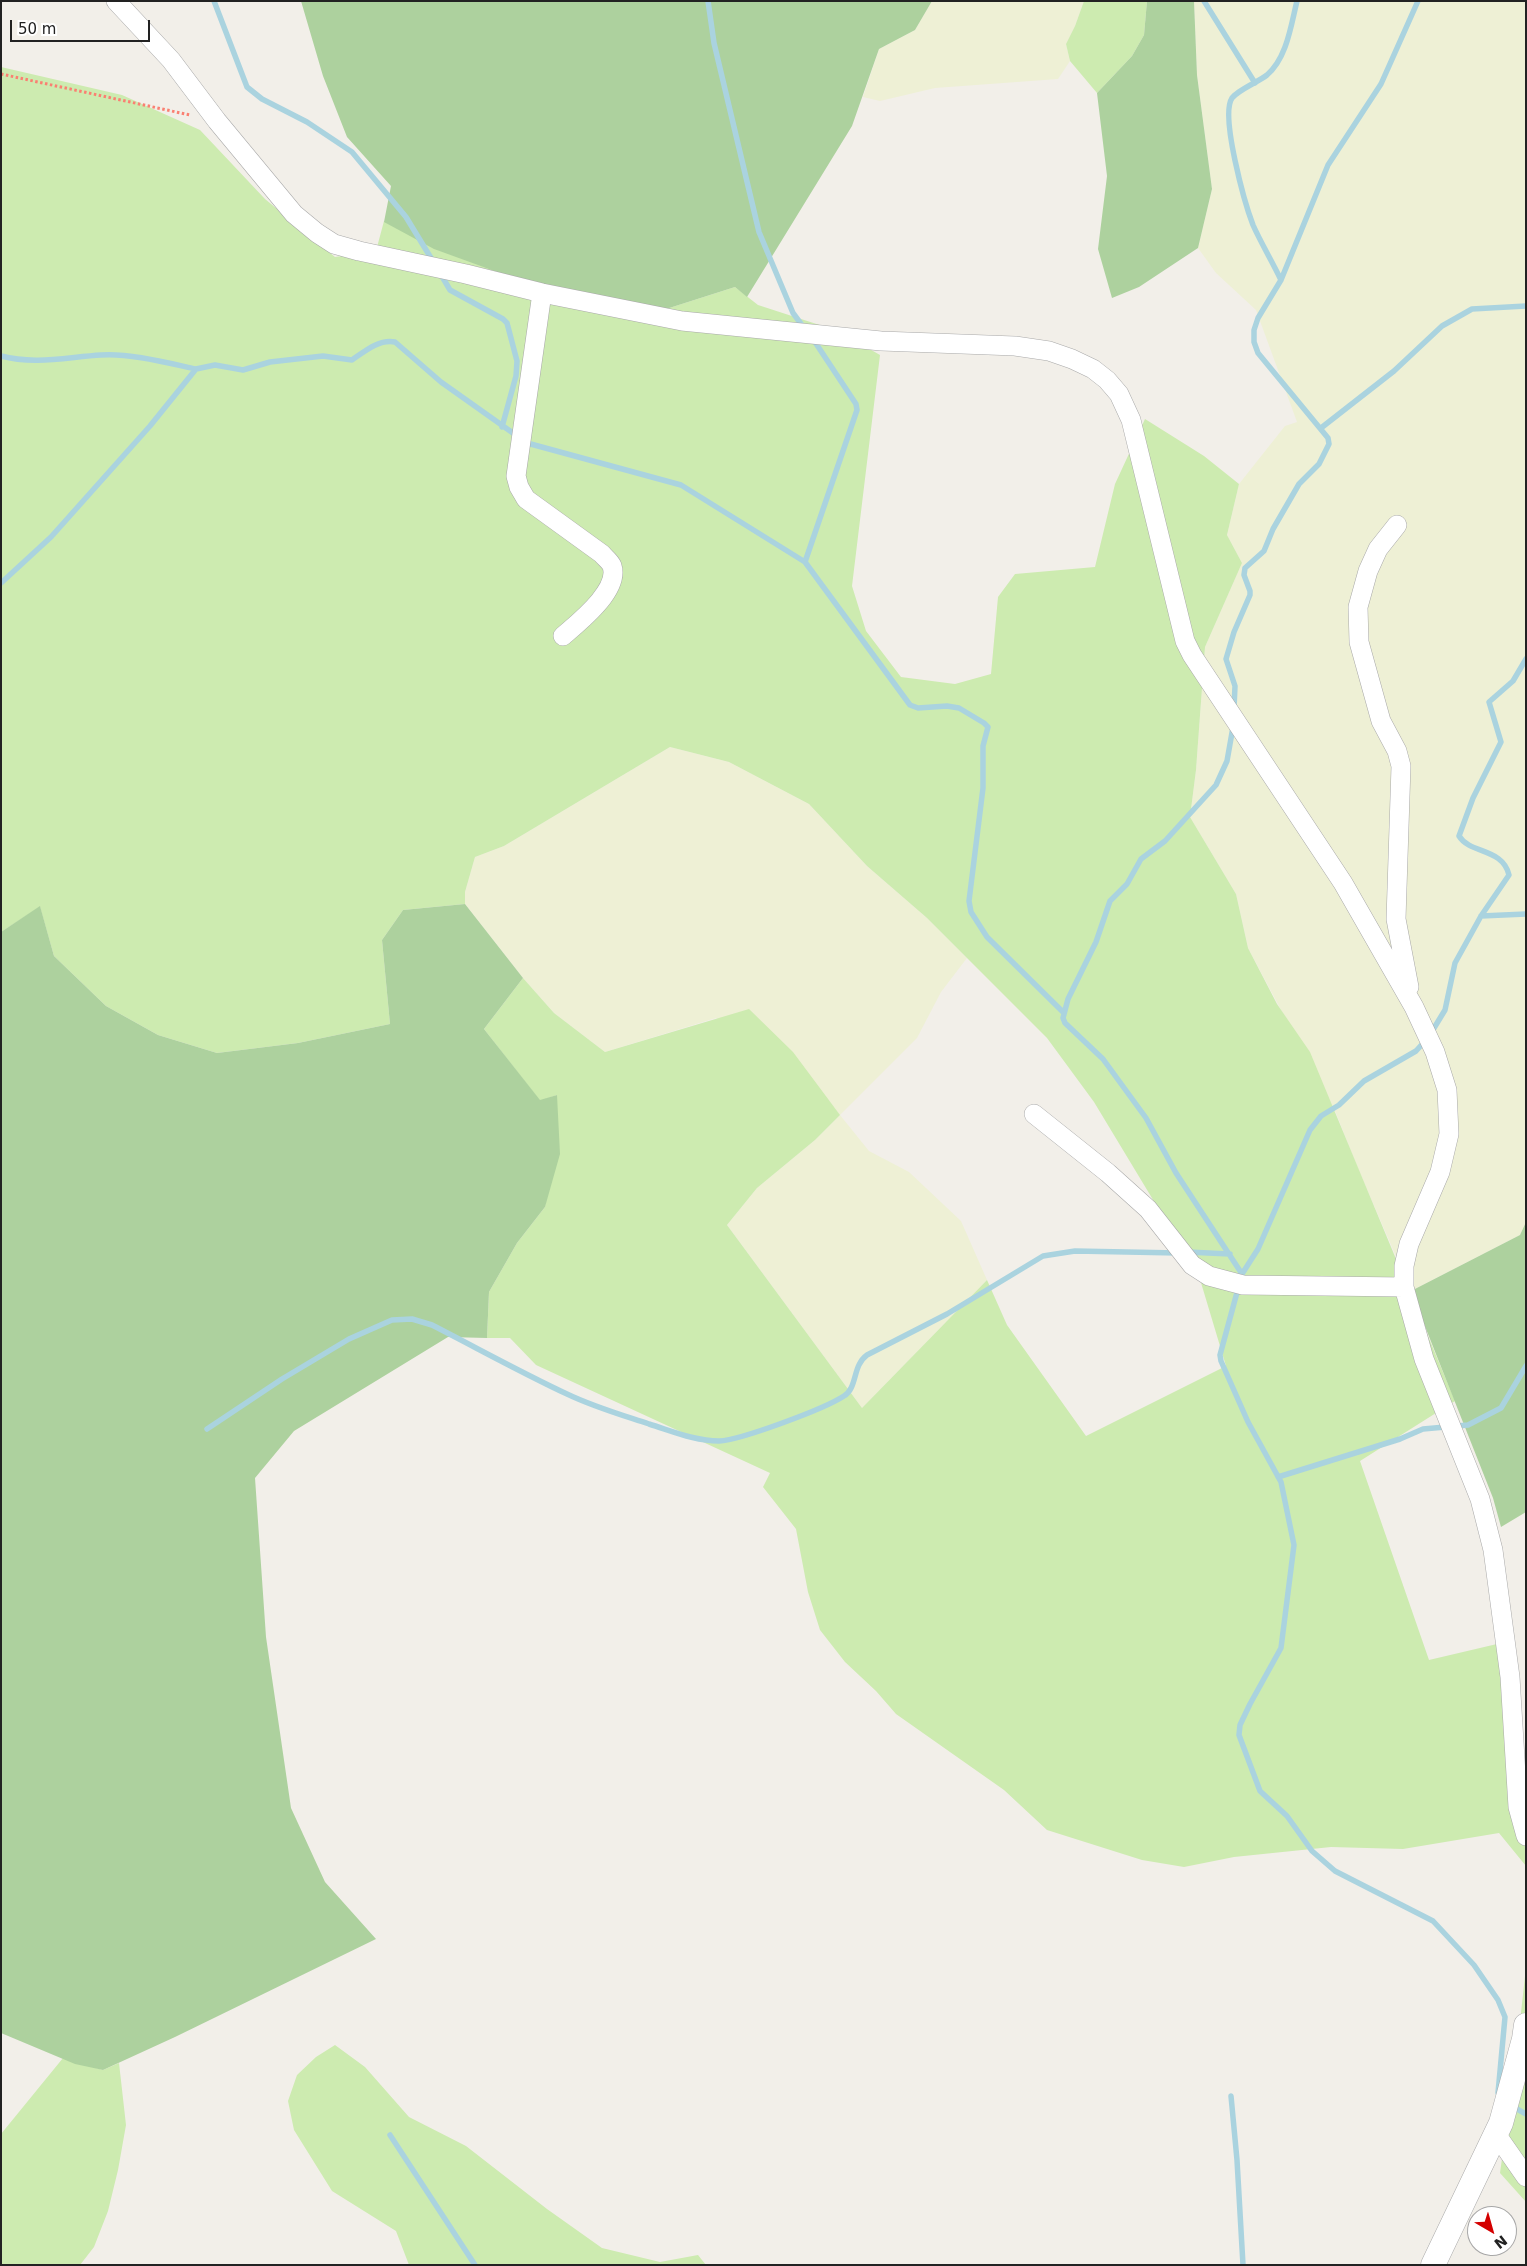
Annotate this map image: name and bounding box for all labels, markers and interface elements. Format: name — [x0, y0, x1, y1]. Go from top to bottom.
scale bar — [12, 10, 152, 42]
text: 50 m — [18, 20, 56, 38]
north arrow — [1467, 2206, 1517, 2256]
text: N — [1491, 2232, 1510, 2252]

